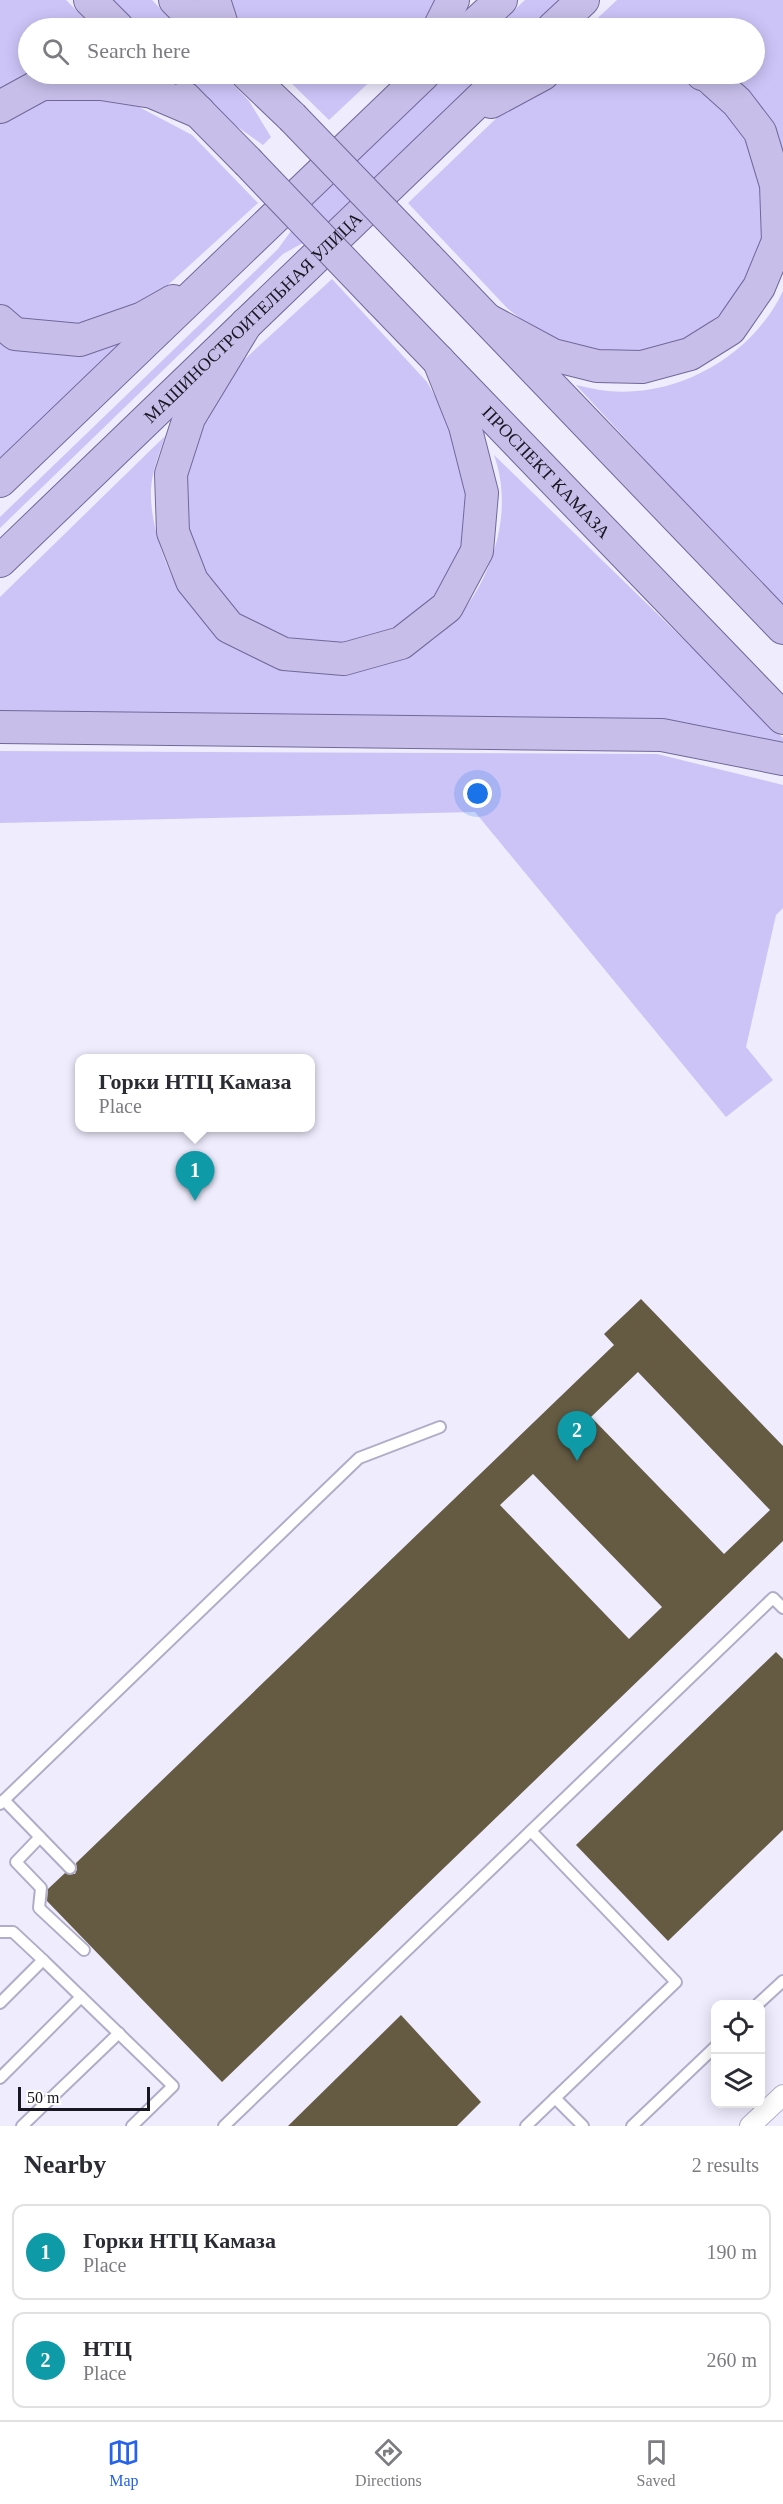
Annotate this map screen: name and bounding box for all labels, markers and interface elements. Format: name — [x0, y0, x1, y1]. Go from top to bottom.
search box — [18, 18, 765, 84]
icon: search — [39, 35, 72, 68]
text: Search here — [87, 38, 190, 63]
street label: МАШИНОСТРОИТЕЛЬНАЯ УЛИЦА — [140, 208, 366, 427]
street label: ПРОСПЕКТ КАМАЗА — [478, 402, 614, 542]
your location — [463, 779, 492, 808]
popup — [75, 1054, 315, 1132]
text: Горки НТЦ Камаза — [99, 1069, 291, 1094]
text: Place — [99, 1095, 142, 1117]
pin: 1 — [176, 1152, 214, 1201]
pin: 2 — [558, 1412, 596, 1461]
map controls — [711, 2000, 765, 2108]
button: locate — [711, 2000, 765, 2054]
button: layers — [711, 2054, 765, 2108]
scale bar — [18, 2084, 150, 2112]
text: 50 m — [27, 2089, 59, 2106]
text: Nearby — [24, 2150, 106, 2179]
text: 2 results — [692, 2154, 759, 2176]
text: Горки НТЦ Камаза — [83, 2228, 276, 2253]
text: 1 — [41, 2241, 51, 2263]
text: 190 m — [706, 2241, 757, 2263]
text: Place — [83, 2254, 126, 2276]
text: НТЦ — [83, 2336, 132, 2361]
text: 2 — [41, 2349, 51, 2371]
text: 260 m — [706, 2349, 757, 2371]
text: Place — [83, 2362, 126, 2384]
tab: Map — [107, 2436, 140, 2490]
tab: Directions — [355, 2436, 422, 2490]
tab: Saved — [636, 2436, 676, 2490]

